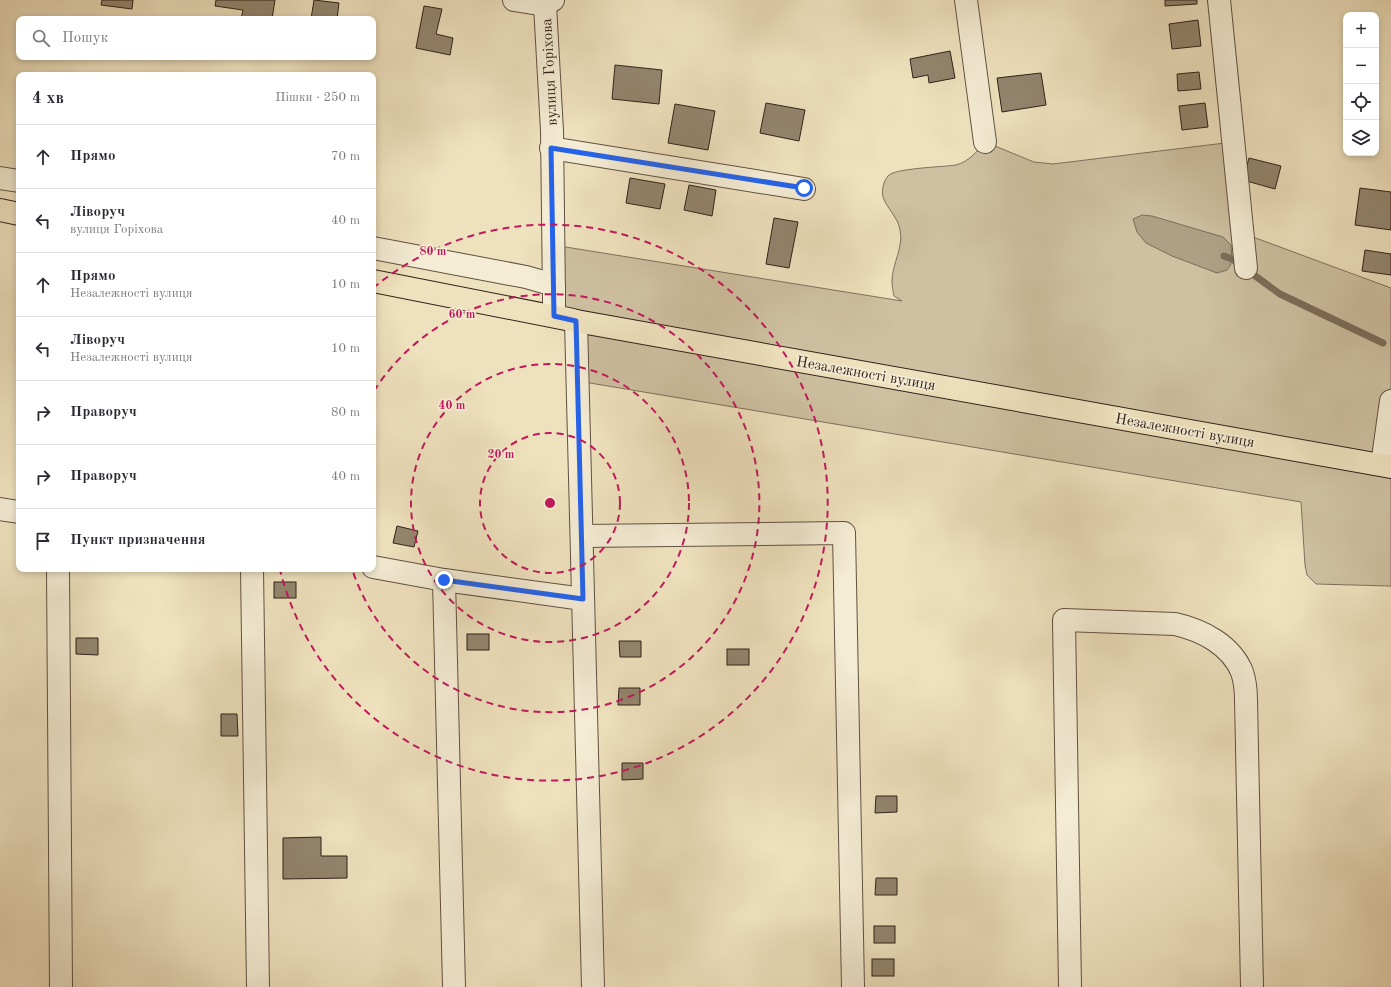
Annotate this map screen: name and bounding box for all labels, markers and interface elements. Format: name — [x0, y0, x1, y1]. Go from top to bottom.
map controls — [1343, 12, 1379, 156]
button: + — [1343, 12, 1379, 48]
search box — [16, 16, 376, 60]
street label: вулиця Горіхова — [540, 17, 561, 126]
icon: search — [30, 27, 52, 49]
text: Пошук — [62, 31, 108, 46]
button: − — [1343, 48, 1379, 84]
button: locate — [1343, 84, 1379, 120]
text: 4 хв — [32, 90, 64, 107]
text: Пішки · 250 m — [275, 91, 360, 104]
button: layers — [1343, 120, 1379, 156]
icon: ahead — [32, 146, 54, 168]
text: Прямо — [70, 149, 116, 164]
text: 70 m — [331, 150, 360, 163]
route start — [795, 179, 813, 197]
text: Ліворуч — [70, 205, 125, 220]
icon: left — [32, 210, 54, 232]
text: 40 m — [331, 214, 360, 227]
text: вулиця Горіхова — [70, 223, 163, 236]
text: 80 m — [420, 246, 447, 258]
text: Прямо — [70, 269, 116, 284]
icon: ahead — [32, 274, 54, 296]
text: 10 m — [331, 278, 360, 291]
text: Незалежності вулиця — [70, 287, 193, 300]
text: 60 m — [449, 309, 476, 321]
text: Ліворуч — [70, 333, 125, 348]
icon: left — [32, 338, 54, 360]
text: 10 m — [331, 342, 360, 355]
text: Незалежності вулиця — [70, 351, 193, 364]
street label: Незалежності вулиця — [795, 355, 937, 394]
text: 40 m — [439, 400, 466, 412]
icon: right — [32, 402, 54, 424]
text: Праворуч — [70, 405, 137, 420]
text: 80 m — [331, 406, 360, 419]
street label: Незалежності вулиця — [1114, 412, 1256, 451]
text: 20 m — [488, 449, 515, 461]
icon: right — [32, 466, 54, 488]
text: Праворуч — [70, 469, 137, 484]
text: 40 m — [331, 470, 360, 483]
centre of rings — [543, 496, 557, 510]
icon: arrive — [32, 530, 54, 552]
text: Пункт призначення — [70, 533, 206, 548]
route end — [435, 571, 453, 589]

